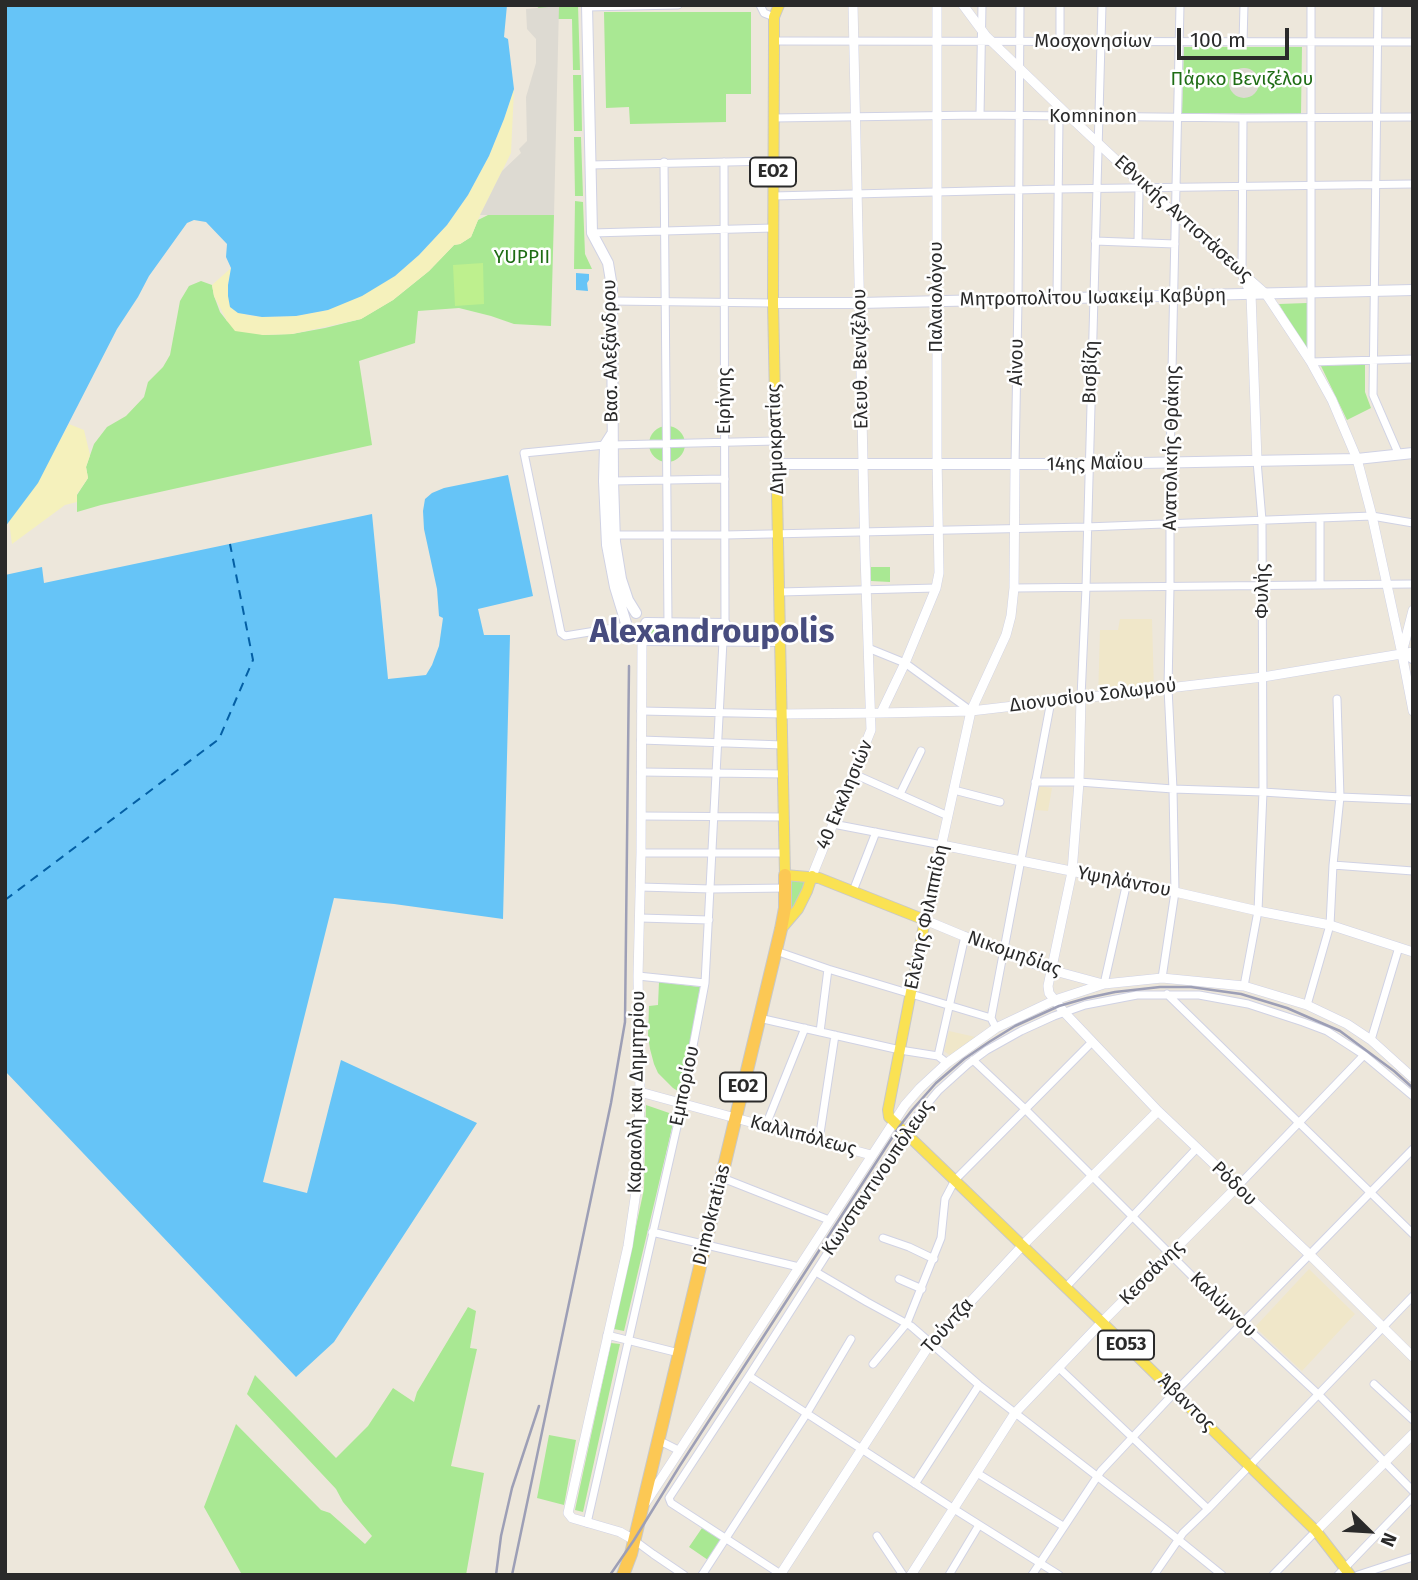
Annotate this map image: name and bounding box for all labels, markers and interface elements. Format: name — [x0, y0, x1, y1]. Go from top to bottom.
scale bar — [1180, 14, 1292, 58]
text: 100 m — [1190, 27, 1246, 53]
street label: Μοσχονησίων — [1034, 31, 1152, 53]
park label: Πάρκο Βενιζέλου — [1171, 69, 1313, 91]
street label: Komninon — [1049, 106, 1137, 128]
street label: Εθνικής Αντιστάσεως — [1109, 151, 1257, 287]
road number: ΕΟ2 — [750, 158, 796, 187]
street label: Παλαιολόγου — [926, 241, 948, 353]
park label: YUPPII — [494, 247, 550, 269]
street label: Βασ. Αλεξάνδρου — [598, 279, 624, 423]
street label: Μητροπολίτου Ιωακείμ Καβύρη — [960, 284, 1226, 312]
street label: Ελευθ. Βενιζέλου — [848, 288, 874, 430]
street label: Αίνου — [1005, 338, 1029, 386]
street label: Βισβίζη — [1078, 340, 1104, 404]
street label: Ανατολικής Θράκης — [1159, 365, 1185, 531]
street label: Ειρήνης — [714, 368, 736, 434]
street label: Δημοκρατίας — [763, 383, 789, 495]
street label: 14ης Μαΐου — [1046, 452, 1144, 476]
street label: Φυλής — [1252, 563, 1274, 619]
district label: Alexandroupolis — [590, 613, 834, 653]
street label: Διονυσίου Σολωμού — [1008, 674, 1178, 718]
street label: 40 Εκκλησιών — [812, 737, 878, 853]
street label: Ελένης Φιλιππίδη — [900, 842, 954, 992]
street label: Υψηλάντου — [1075, 862, 1173, 902]
street label: Νικομηδίας — [964, 927, 1064, 981]
street label: Καραολή και Δημητρίου — [624, 990, 650, 1194]
street label: Εμπορίου — [665, 1044, 705, 1128]
road number: ΕΟ2 — [720, 1072, 766, 1102]
street label: Κωνσταντινουπόλεως — [818, 1096, 938, 1260]
street label: Καλλιπόλεως — [747, 1111, 859, 1161]
street label: Ρόδου — [1206, 1157, 1262, 1211]
street label: Dimokratias — [688, 1162, 736, 1268]
street label: Κεσσάνης — [1115, 1236, 1189, 1310]
street label: Καλύμνου — [1185, 1268, 1261, 1342]
street label: Τούντζα — [917, 1294, 979, 1358]
road number: ΕΟ53 — [1098, 1330, 1154, 1360]
street label: Άβαντος — [1153, 1370, 1219, 1436]
north arrow — [1334, 1496, 1404, 1566]
text: N — [1376, 1529, 1402, 1550]

